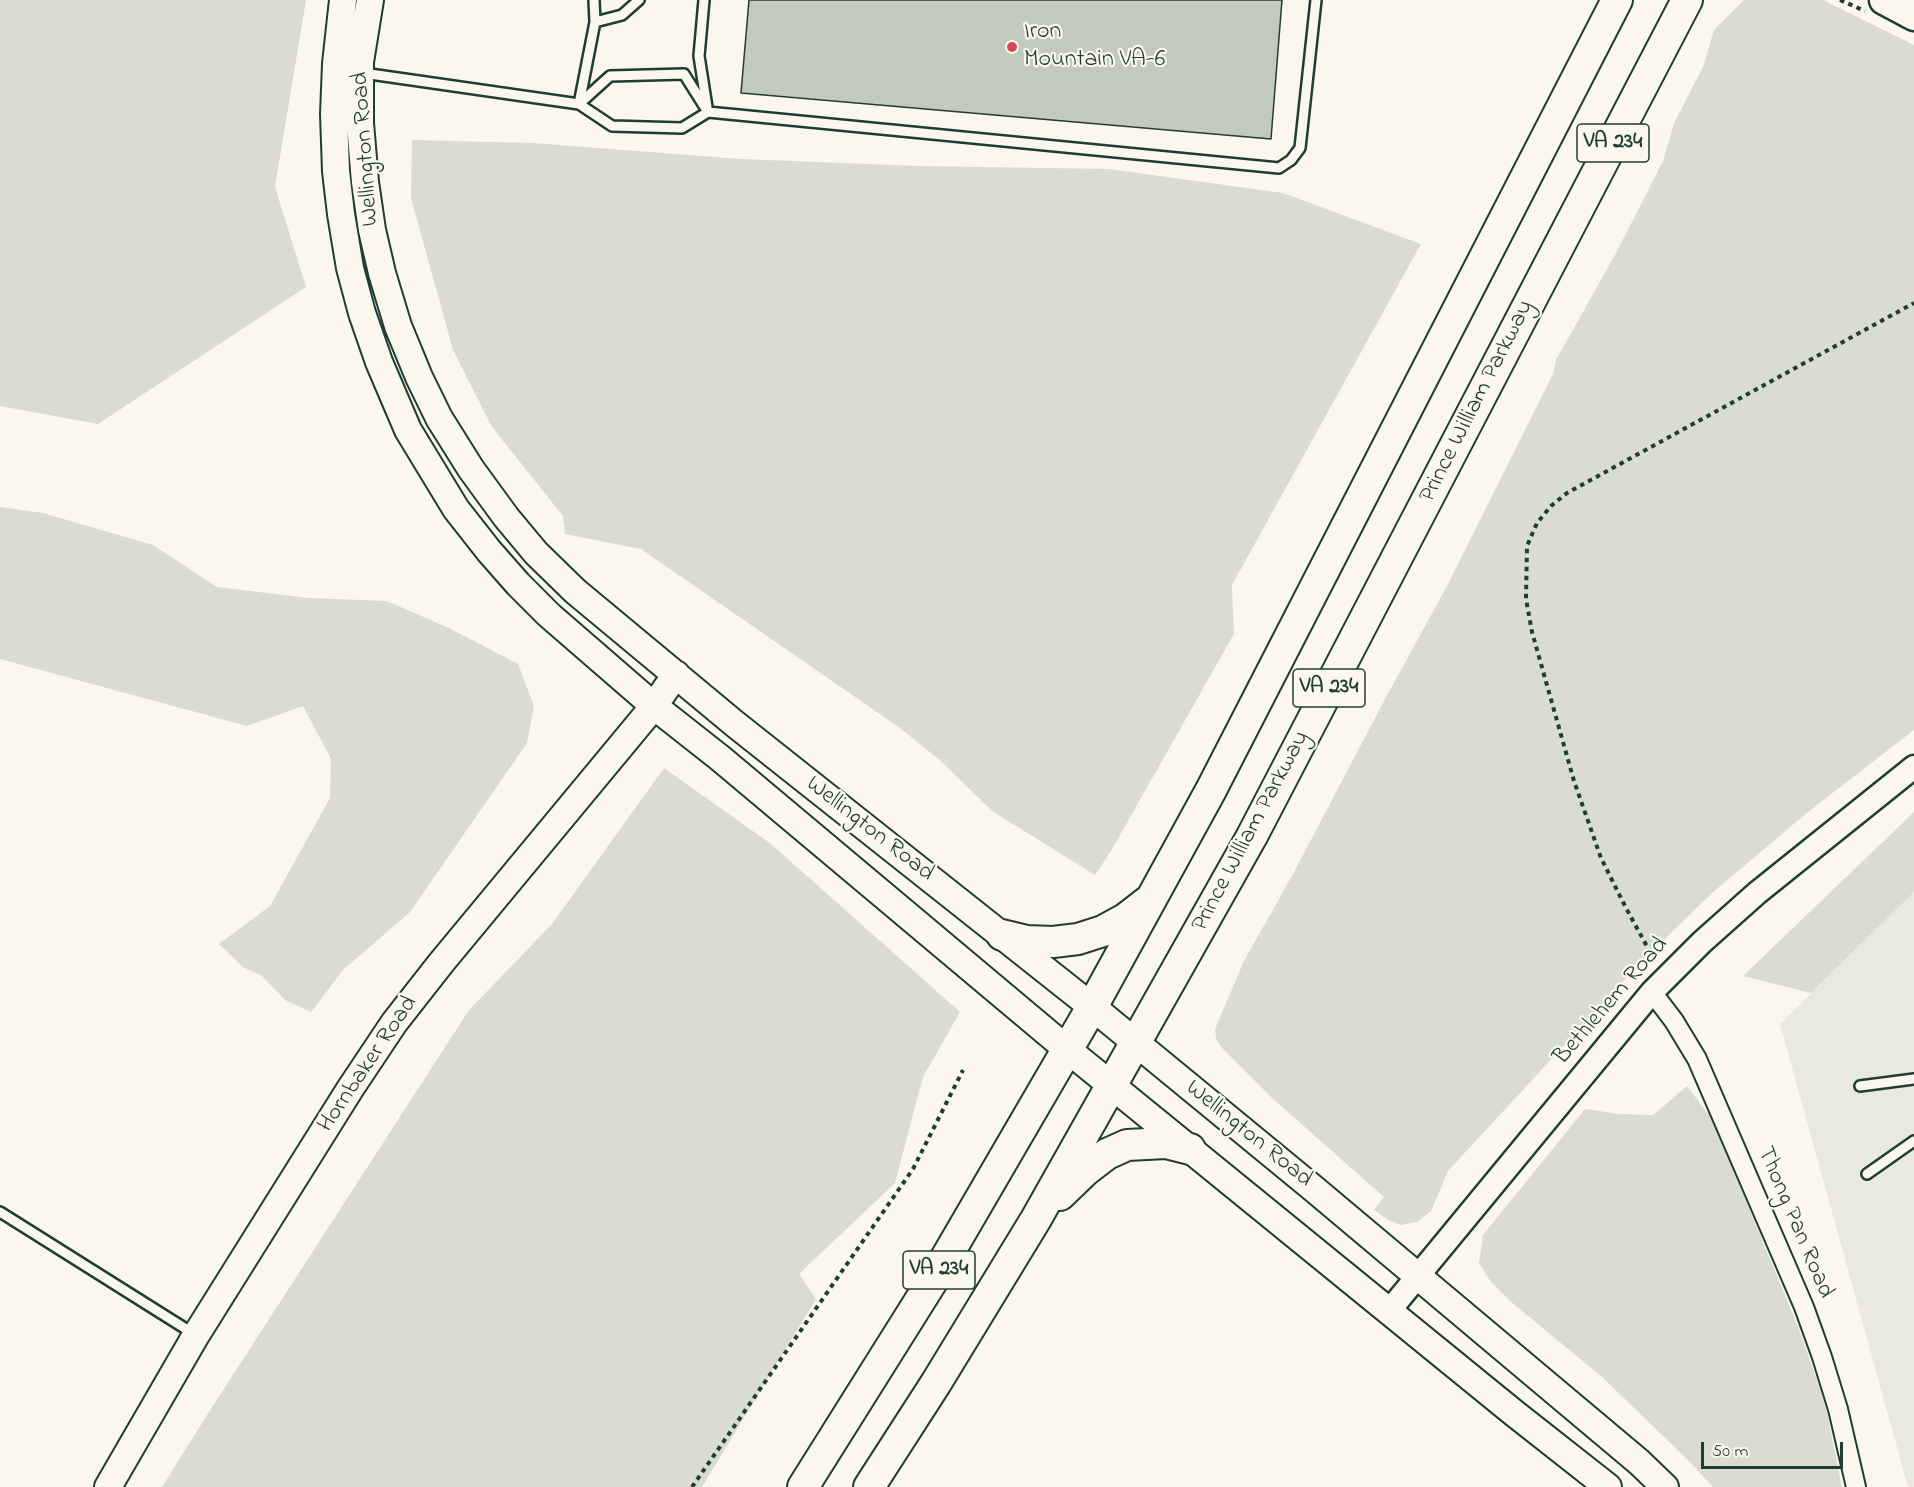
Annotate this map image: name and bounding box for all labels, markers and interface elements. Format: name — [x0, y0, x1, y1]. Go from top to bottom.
place label: Iron Mountain VA-6 — [1024, 19, 1165, 75]
marker: Iron Mountain VA-6 — [1005, 40, 1019, 54]
street label: Wellington Road — [347, 71, 387, 227]
road number: VA 234 — [1577, 124, 1649, 162]
street label: Prince William Parkway — [1415, 296, 1541, 508]
road number: VA 234 — [1293, 669, 1365, 707]
street label: Prince William Parkway — [1187, 727, 1317, 937]
street label: Wellington Road — [799, 771, 939, 889]
street label: Bethlehem Road — [1549, 932, 1675, 1072]
street label: Hornbaker Road — [313, 991, 425, 1139]
street label: Wellington Road — [1179, 1075, 1317, 1195]
street label: Thong Pan Road — [1749, 1143, 1839, 1303]
road number: VA 234 — [903, 1251, 975, 1289]
scale bar — [1704, 1430, 1846, 1468]
text: 50 m — [1712, 1439, 1749, 1465]

